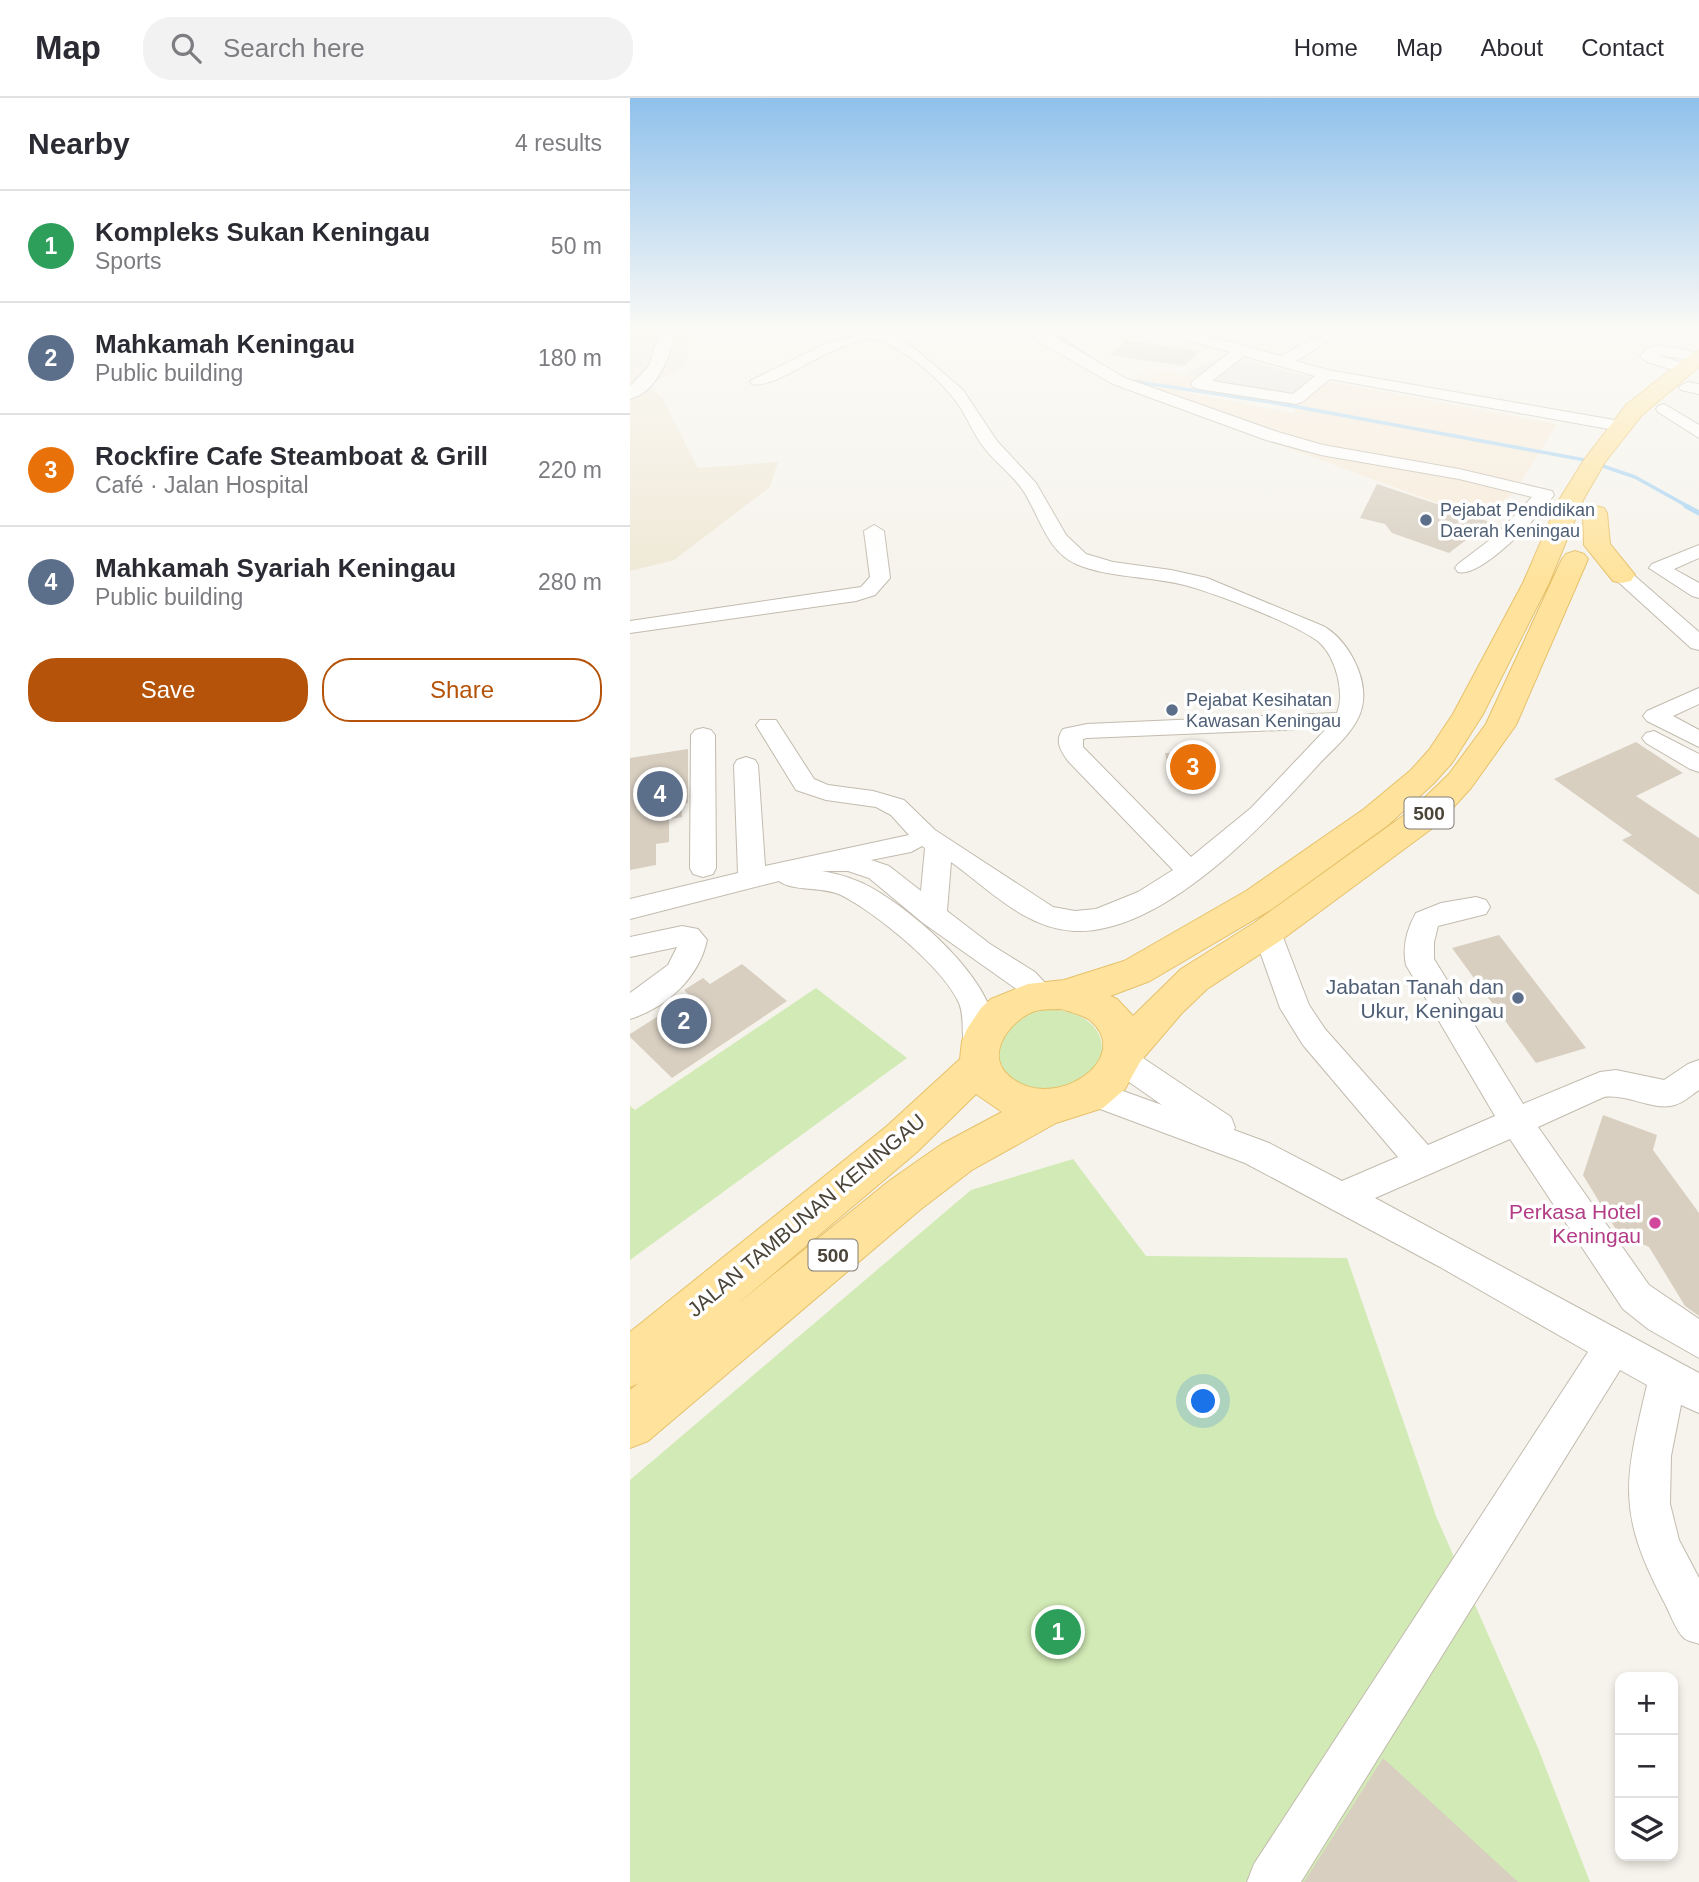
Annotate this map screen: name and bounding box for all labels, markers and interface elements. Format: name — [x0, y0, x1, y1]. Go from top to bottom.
search box — [143, 17, 633, 80]
text: Map — [35, 29, 101, 66]
icon: search — [167, 29, 205, 67]
text: Search here — [223, 33, 365, 63]
text: Home — [1294, 34, 1358, 61]
text: Map — [1396, 34, 1443, 61]
text: About — [1481, 34, 1543, 61]
text: Contact — [1581, 34, 1664, 61]
text: Nearby — [28, 127, 130, 160]
text: 4 results — [515, 130, 602, 156]
text: Kompleks Sukan Keningau — [95, 217, 430, 247]
text: 1 — [45, 233, 57, 259]
text: 50 m — [551, 233, 602, 259]
text: Sports — [95, 248, 161, 274]
text: Mahkamah Keningau — [95, 329, 355, 359]
text: 2 — [45, 345, 57, 371]
text: 180 m — [538, 345, 602, 371]
text: Public building — [95, 360, 243, 386]
text: Rockfire Cafe Steamboat & Grill — [95, 441, 488, 471]
text: 3 — [45, 457, 57, 483]
text: 220 m — [538, 457, 602, 483]
text: Café · Jalan Hospital — [95, 472, 309, 498]
place label: Pejabat Pendidikan Daerah Keningau — [1440, 500, 1595, 541]
marker: Pejabat Pendidikan Daerah Keningau — [1418, 512, 1434, 528]
text: Mahkamah Syariah Keningau — [95, 553, 456, 583]
text: 4 — [45, 569, 57, 595]
text: 280 m — [538, 569, 602, 595]
text: Public building — [95, 584, 243, 610]
button: Save — [28, 658, 308, 722]
button: Share — [322, 658, 602, 722]
place label: Pejabat Kesihatan Kawasan Keningau — [1186, 690, 1341, 731]
marker: Pejabat Kesihatan Kawasan Keningau — [1164, 702, 1180, 718]
pin: 3 — [1170, 741, 1216, 793]
pin: 4 — [637, 768, 683, 820]
road number: 500 — [1404, 798, 1454, 828]
place label: Jabatan Tanah dan Ukur, Keningau — [1326, 975, 1504, 1022]
marker: Jabatan Tanah dan Ukur, Keningau — [1510, 990, 1526, 1006]
pin: 2 — [661, 995, 707, 1047]
street label: JALAN TAMBUNAN KENINGAU — [683, 1109, 929, 1321]
place label: Perkasa Hotel Keningau — [1509, 1200, 1641, 1247]
marker: Perkasa Hotel Keningau — [1647, 1215, 1663, 1231]
road number: 500 — [808, 1240, 858, 1270]
your location — [1186, 1384, 1220, 1418]
pin: 1 — [1035, 1606, 1081, 1658]
map controls — [1615, 1672, 1678, 1861]
button: + — [1615, 1672, 1678, 1735]
button: − — [1615, 1735, 1678, 1798]
button: layers — [1615, 1798, 1678, 1861]

